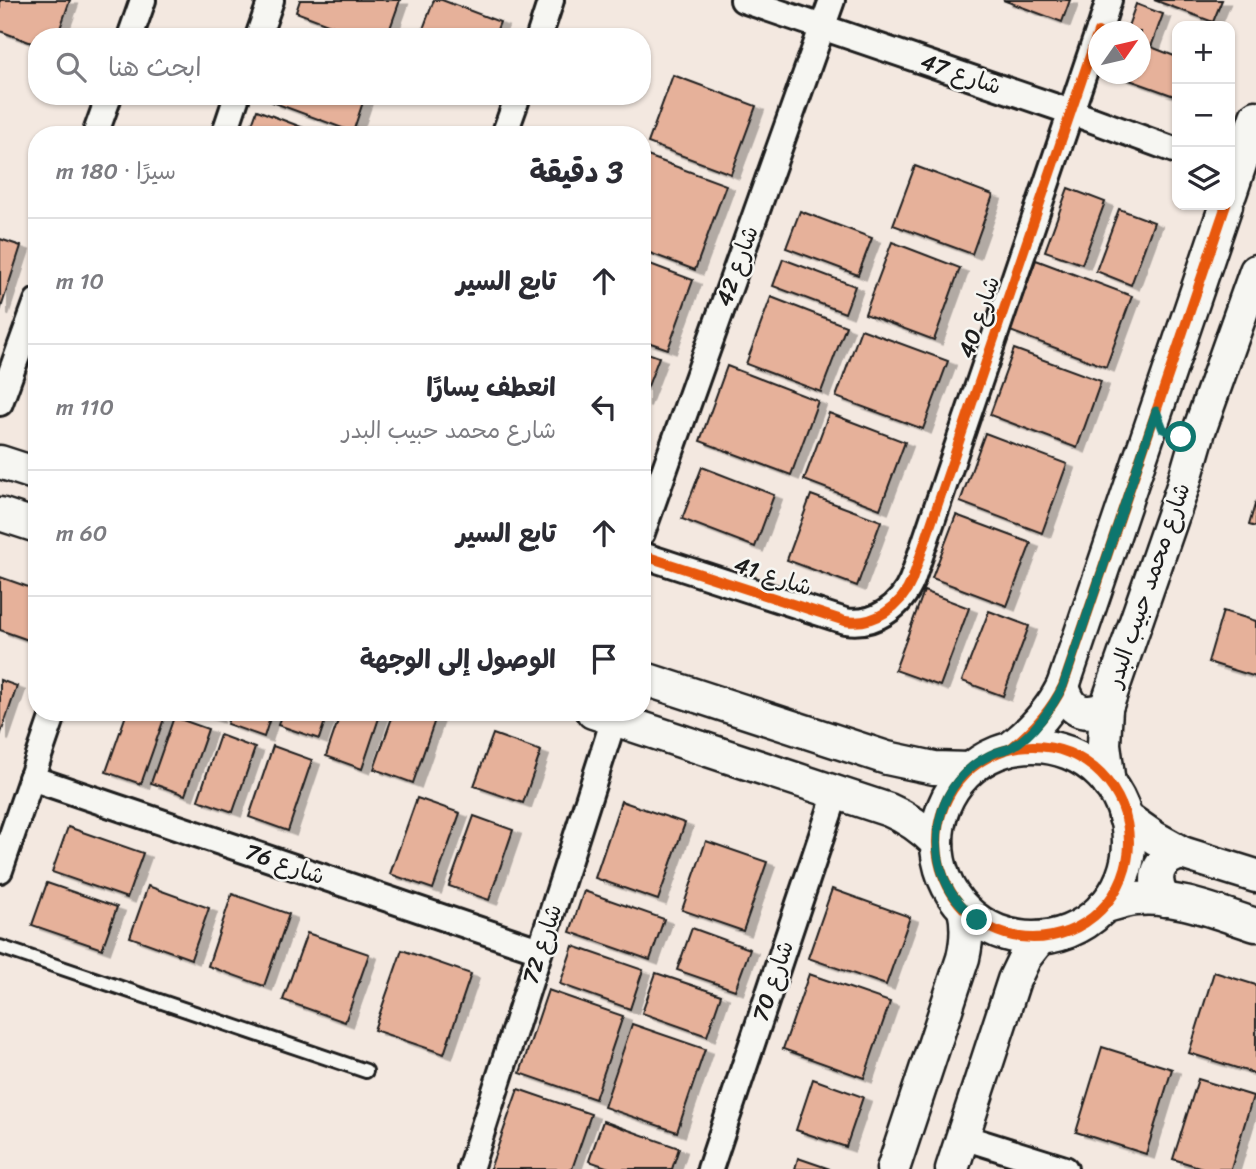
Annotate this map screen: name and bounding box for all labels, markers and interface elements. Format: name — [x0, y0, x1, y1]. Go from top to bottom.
north arrow — [1088, 21, 1151, 84]
map controls — [1172, 21, 1235, 210]
button: + — [1172, 21, 1235, 84]
search box — [28, 28, 651, 105]
street label: شارع 47 — [915, 41, 1007, 107]
text: ابحث هنا — [108, 44, 202, 90]
icon: search — [52, 48, 90, 86]
button: − — [1172, 84, 1235, 147]
text: 3 دقيقة — [530, 145, 623, 199]
button: layers — [1172, 147, 1235, 210]
text: سيرًا · 180 m — [56, 151, 176, 192]
street label: شارع 42 — [703, 220, 771, 312]
text: تابع السير — [457, 258, 556, 304]
text: 10 m — [56, 261, 104, 302]
icon: ahead — [585, 262, 623, 300]
street label: شارع 40 — [946, 270, 1012, 364]
text: انعطف يسارًا — [426, 364, 556, 410]
text: 110 m — [56, 387, 114, 428]
icon: left — [585, 388, 623, 426]
text: شارع محمد حبيب البدر — [342, 410, 556, 451]
route start — [1165, 421, 1196, 452]
street label: شارع محمد حبيب البدر — [1093, 477, 1202, 695]
text: تابع السير — [457, 510, 556, 556]
text: 60 m — [56, 513, 107, 554]
icon: ahead — [585, 514, 623, 552]
street label: شارع 41 — [729, 544, 817, 608]
text: الوصول إلى الوجهة — [360, 636, 556, 682]
icon: arrive — [585, 640, 623, 678]
street label: شارع 76 — [240, 831, 330, 897]
street label: شارع 72 — [510, 899, 574, 989]
route end — [961, 904, 992, 935]
street label: شارع 70 — [740, 935, 806, 1027]

